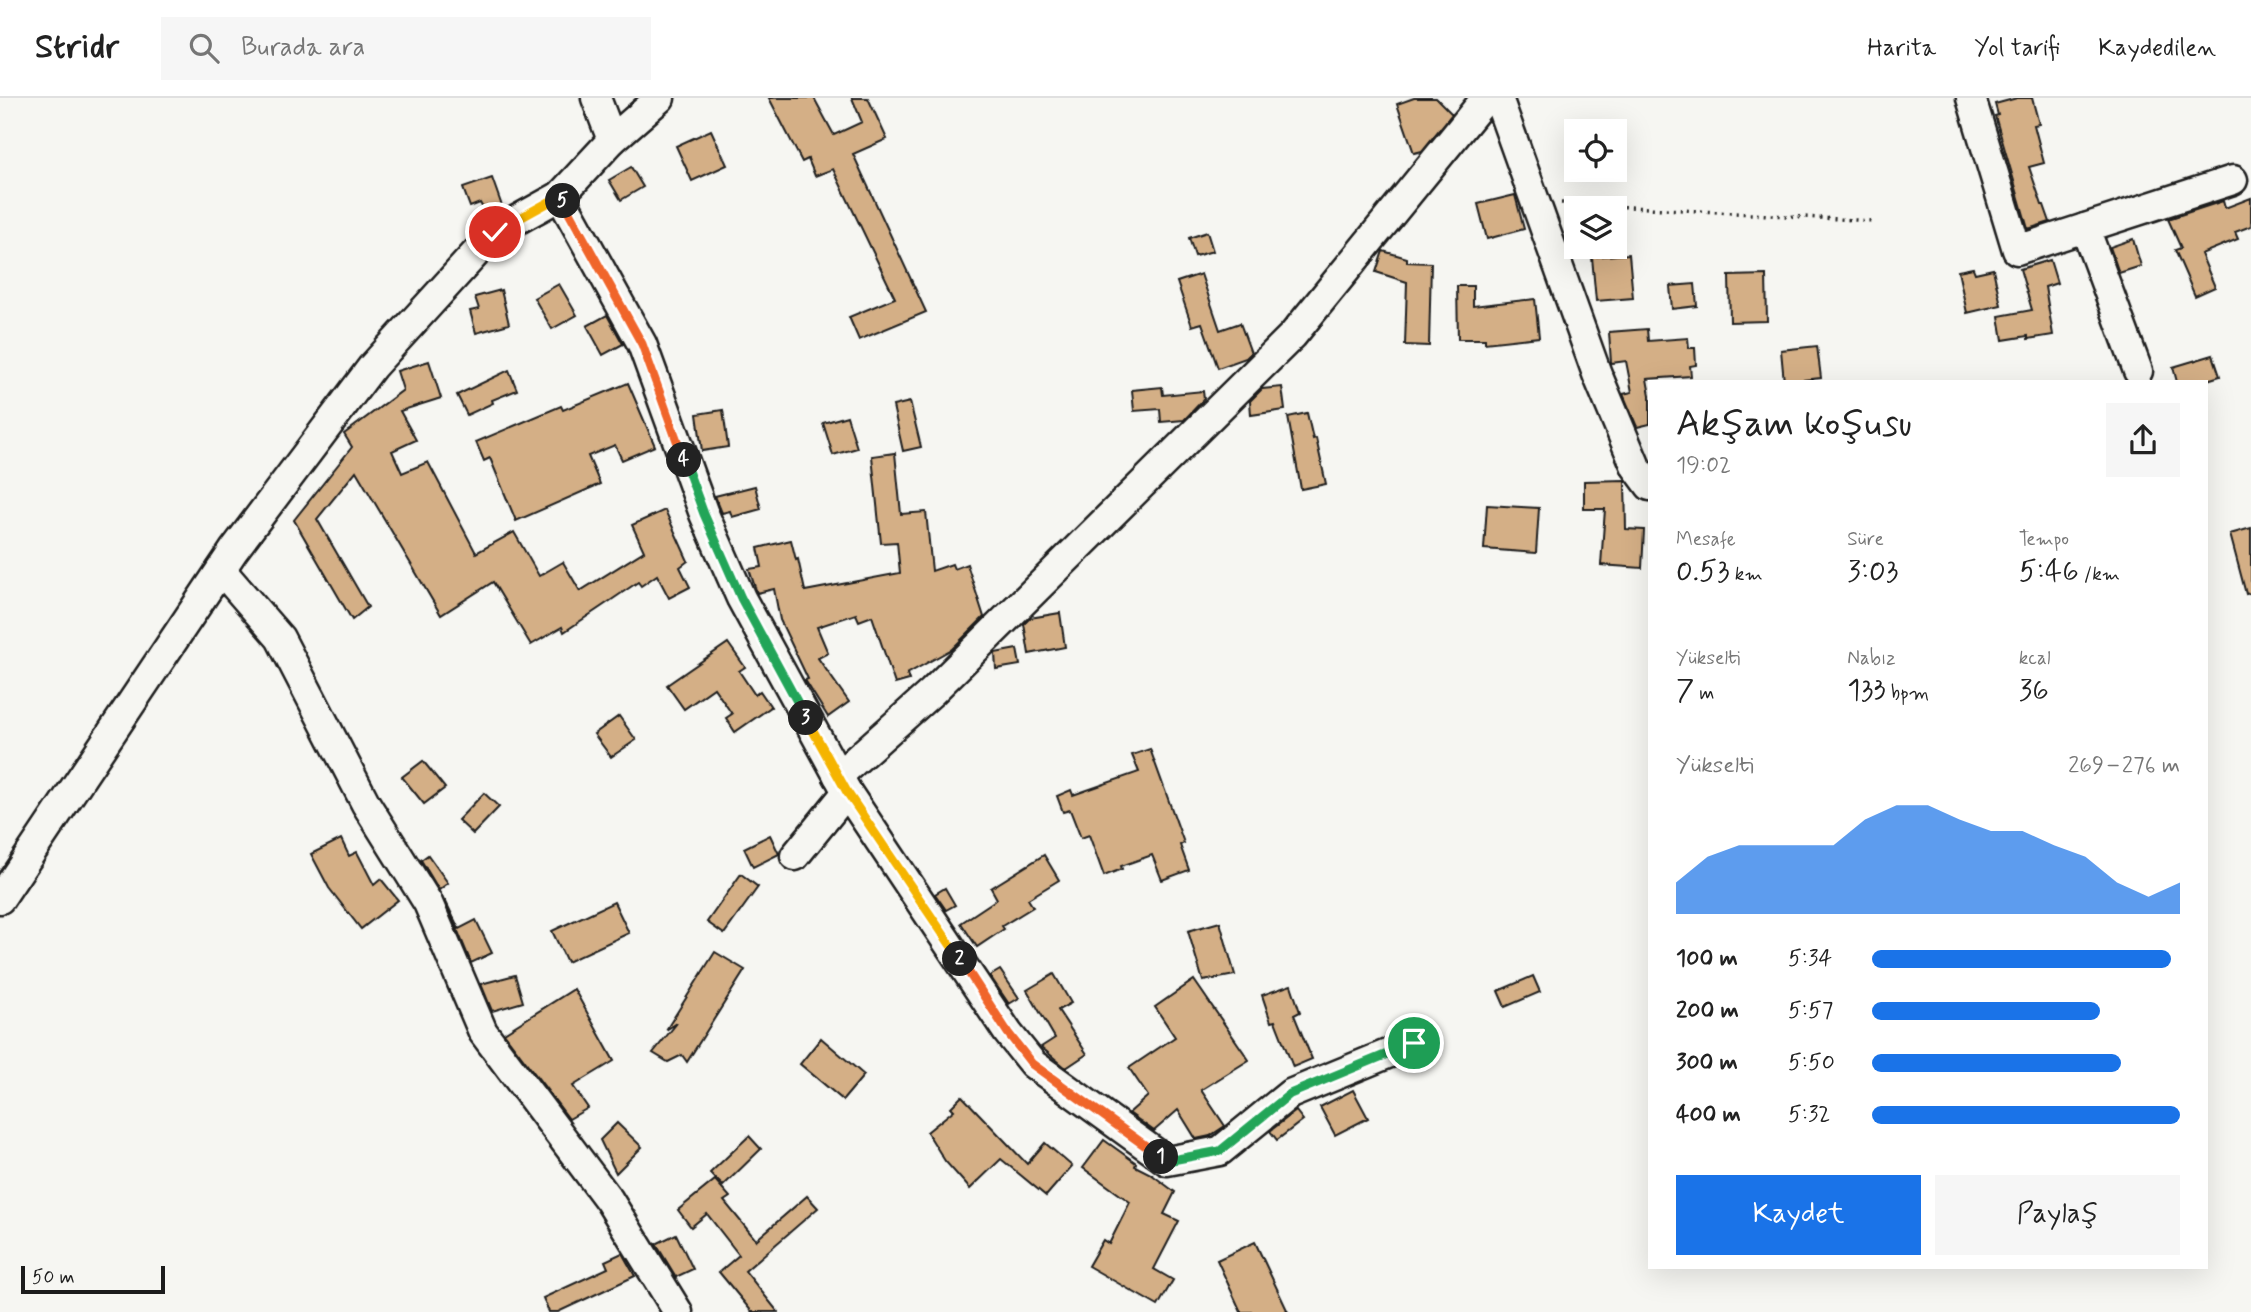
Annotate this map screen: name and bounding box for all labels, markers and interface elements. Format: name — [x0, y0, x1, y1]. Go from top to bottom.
search box — [161, 17, 651, 80]
text: Stridr — [35, 26, 119, 70]
icon: search — [185, 29, 223, 67]
text: Burada ara — [241, 31, 365, 65]
text: Harita — [1867, 33, 1936, 64]
text: Yol tarifi — [1974, 33, 2060, 64]
text: Kaydedilen — [2098, 33, 2216, 64]
map controls — [1564, 119, 1627, 259]
button: locate — [1564, 119, 1627, 182]
pin: 5 — [546, 184, 580, 218]
text: 5 — [557, 188, 568, 213]
button: layers — [1564, 196, 1627, 259]
pin — [465, 202, 525, 262]
icon: check — [476, 213, 514, 251]
text: Akşam koşusu — [1676, 400, 1912, 449]
button: share — [2106, 403, 2180, 477]
pin: 4 — [666, 442, 702, 478]
text: 4 — [678, 447, 689, 472]
text: 19:02 — [1676, 451, 1731, 481]
text: Mesafe — [1676, 527, 1736, 552]
text: Süre — [1847, 527, 1884, 552]
text: Tempo — [2019, 527, 2069, 552]
text: 0.53 — [1676, 552, 1730, 591]
text: 3:03 — [1847, 552, 1898, 591]
text: 5:46 — [2019, 552, 2079, 591]
text: km — [1730, 562, 1763, 587]
text: /km — [2079, 562, 2120, 587]
text: Yükselti — [1676, 646, 1740, 671]
text: Nabız — [1847, 646, 1896, 671]
text: kcal — [2019, 646, 2051, 671]
text: 7 — [1676, 671, 1694, 710]
text: 133 — [1847, 671, 1886, 710]
text: 36 — [2019, 671, 2049, 710]
text: m — [1694, 681, 1714, 706]
text: bpm — [1886, 681, 1929, 706]
pin: 3 — [788, 700, 824, 736]
text: 3 — [801, 705, 810, 730]
text: Yükselti — [1676, 751, 1754, 781]
text: 269–276 m — [2068, 751, 2180, 781]
pin: 2 — [942, 942, 978, 976]
text: 100 m — [1676, 944, 1738, 974]
text: 5:34 — [1788, 944, 1832, 974]
text: 2 — [955, 946, 964, 971]
text: 200 m — [1676, 996, 1739, 1026]
text: 5:57 — [1788, 996, 1833, 1026]
pin — [1384, 1013, 1444, 1073]
icon: arrive — [1395, 1024, 1433, 1062]
text: 300 m — [1676, 1048, 1738, 1078]
text: 5:50 — [1788, 1048, 1835, 1078]
text: 400 m — [1676, 1100, 1741, 1130]
text: 5:32 — [1788, 1100, 1830, 1130]
pin: 1 — [1144, 1140, 1178, 1174]
text: 1 — [1156, 1144, 1165, 1169]
button: Kaydet — [1676, 1175, 1921, 1255]
button: Paylaş — [1935, 1175, 2180, 1255]
scale bar — [21, 1263, 164, 1295]
text: 50 m — [32, 1265, 75, 1290]

